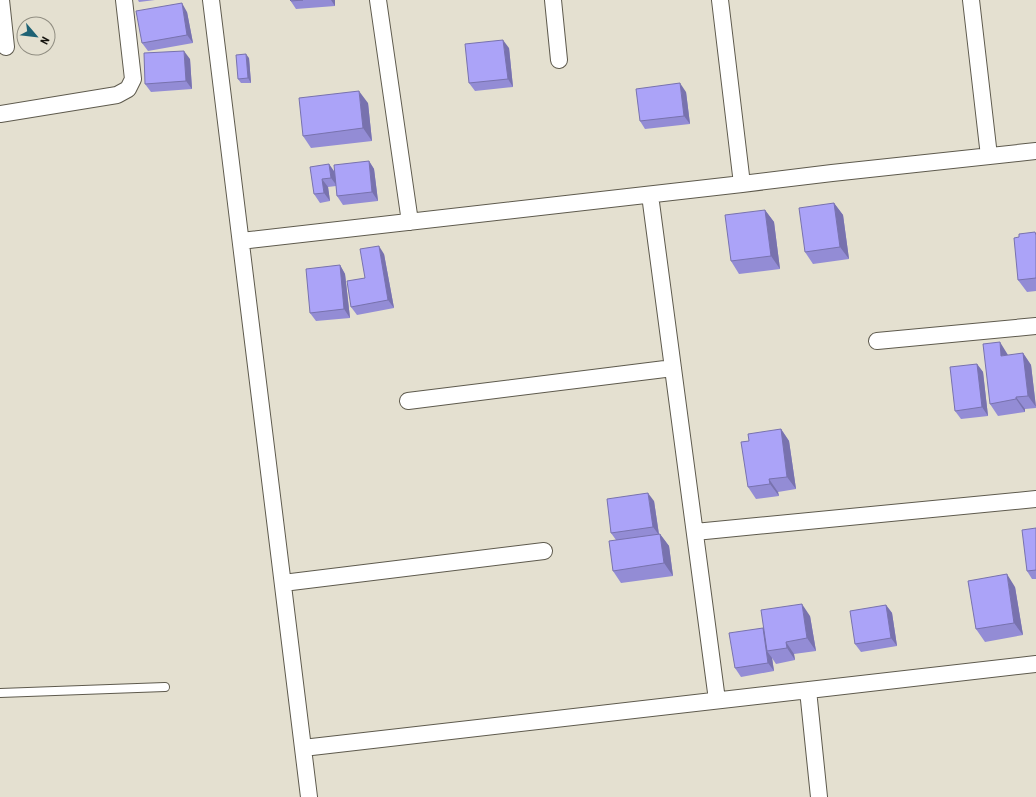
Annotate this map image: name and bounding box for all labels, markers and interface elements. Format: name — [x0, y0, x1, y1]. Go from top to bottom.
north arrow — [16, 16, 56, 56]
text: N — [37, 34, 52, 47]

